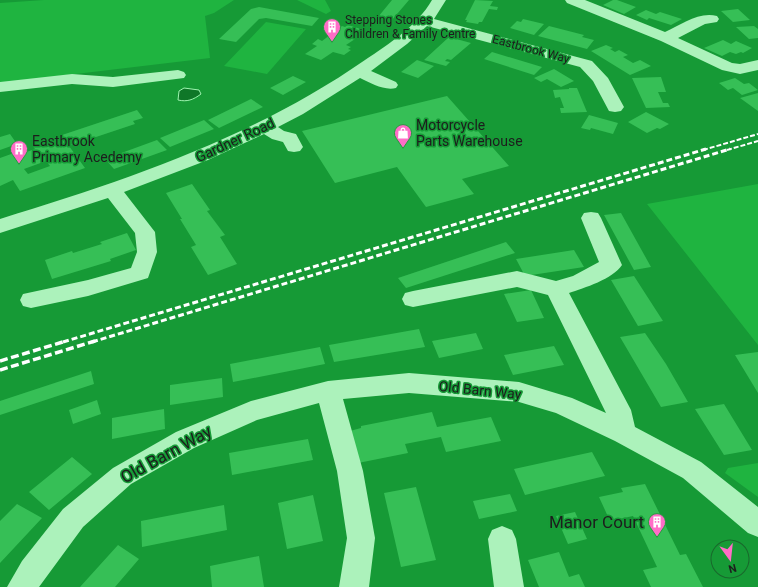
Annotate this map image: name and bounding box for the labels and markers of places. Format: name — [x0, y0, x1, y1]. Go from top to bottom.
place label: Stepping Stones Children & Family Centre — [345, 13, 475, 41]
building icon: Stepping Stones Children & Family Centre — [322, 17, 342, 42]
place label: Motorcycle Parts Warehouse — [416, 117, 523, 149]
shop icon: Motorcycle Parts Warehouse — [393, 123, 413, 148]
place label: Eastbrook Primary Acedemy — [32, 133, 142, 165]
building icon: Eastbrook Primary Acedemy — [9, 139, 29, 164]
place label: Manor Court — [549, 512, 644, 532]
building icon: Manor Court — [647, 512, 667, 537]

